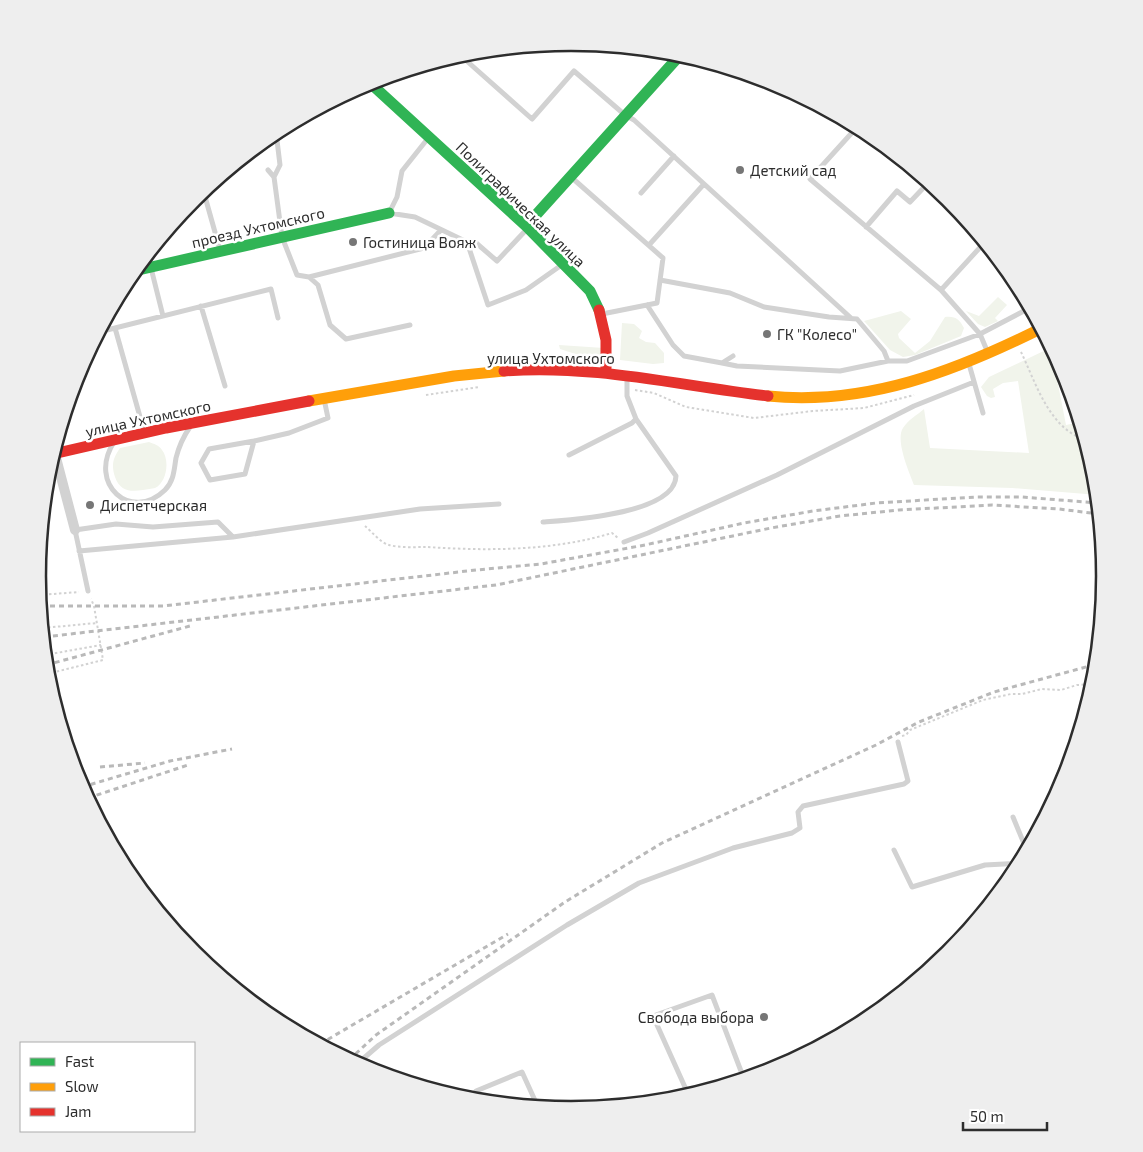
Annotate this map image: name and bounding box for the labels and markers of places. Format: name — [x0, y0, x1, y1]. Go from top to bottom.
place label: Детский сад — [750, 161, 836, 179]
marker: Детский сад — [734, 164, 746, 176]
place label: Гостиница Вояж — [363, 233, 477, 251]
marker: Гостиница Вояж — [347, 236, 359, 248]
place label: ГК "Колесо" — [777, 325, 857, 343]
marker: ГК "Колесо" — [761, 328, 773, 340]
place label: Диспетчерская — [100, 496, 207, 514]
marker: Диспетчерская — [84, 499, 96, 511]
place label: Свобода выбора — [638, 1008, 754, 1026]
marker: Свобода выбора — [758, 1011, 770, 1023]

